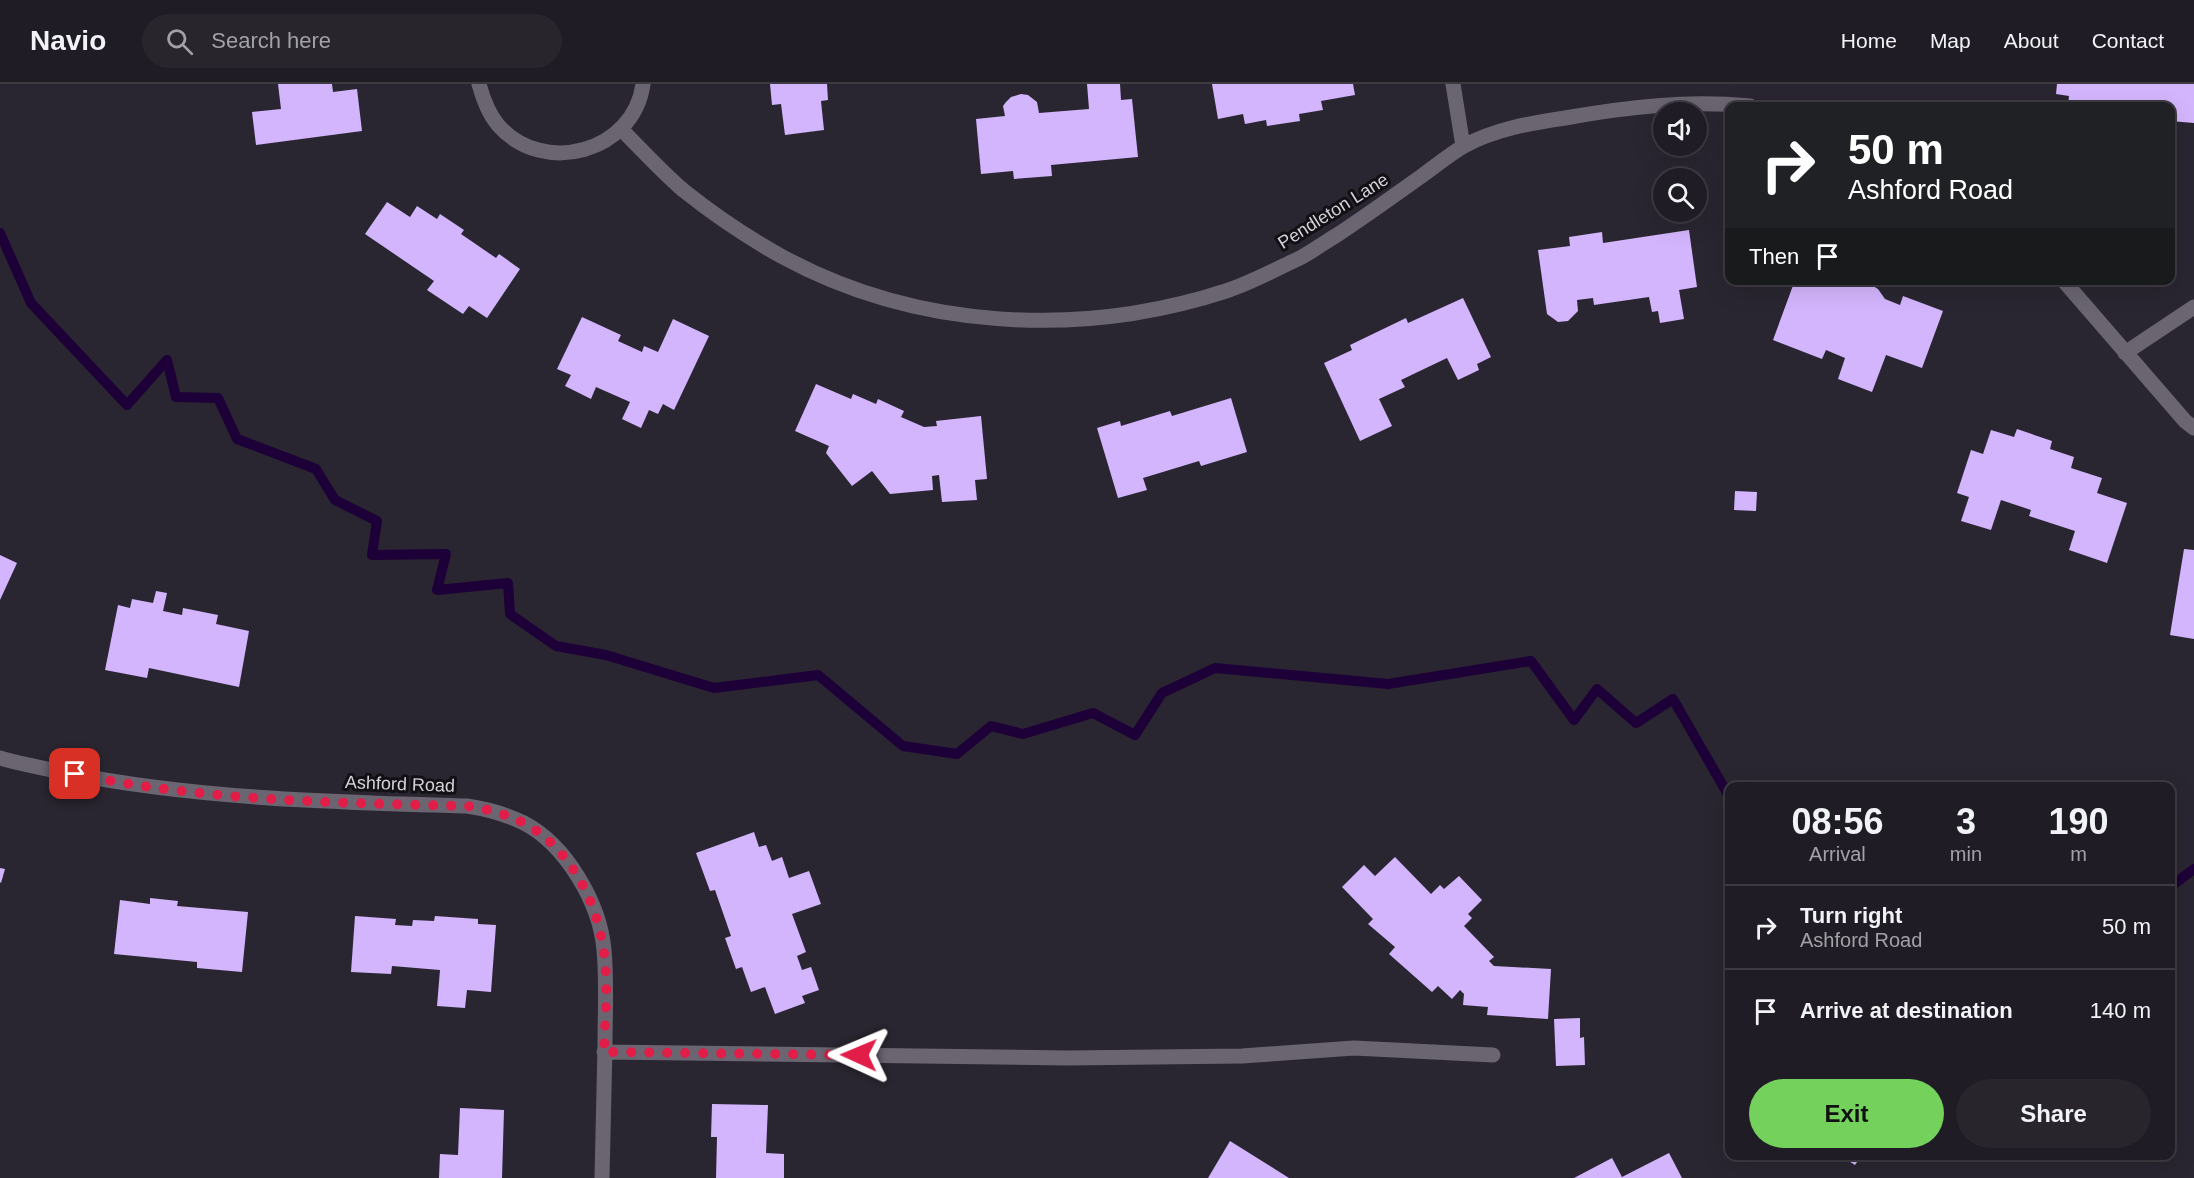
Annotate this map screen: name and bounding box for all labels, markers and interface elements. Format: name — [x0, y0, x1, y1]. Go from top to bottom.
search box — [142, 14, 562, 68]
text: Navio — [30, 25, 106, 56]
icon: search — [163, 25, 196, 58]
text: Search here — [211, 28, 331, 53]
text: Home — [1841, 29, 1897, 52]
text: Map — [1930, 29, 1971, 52]
text: About — [2004, 29, 2059, 52]
text: Contact — [2092, 29, 2164, 52]
map controls — [1653, 102, 1707, 222]
button: sound — [1653, 102, 1707, 156]
icon: right — [1749, 126, 1827, 204]
text: 50 m — [1848, 126, 1944, 173]
button: search — [1653, 168, 1707, 222]
street label: Pendleton Lane — [1274, 169, 1392, 253]
text: Ashford Road — [1848, 175, 2013, 205]
icon: arrive — [1811, 240, 1844, 273]
text: Then — [1749, 244, 1799, 269]
pin — [49, 748, 100, 799]
icon: arrive — [58, 757, 91, 790]
street label: Ashford Road — [345, 772, 455, 796]
text: 08:56 — [1791, 801, 1883, 842]
text: 3 — [1956, 801, 1976, 842]
text: 190 — [2048, 801, 2109, 842]
text: Arrival — [1809, 843, 1866, 865]
text: min — [1950, 843, 1982, 865]
text: m — [2070, 843, 2087, 865]
text: Turn right — [1800, 903, 1902, 928]
icon: right — [1749, 911, 1782, 944]
text: 50 m — [2102, 914, 2151, 939]
text: Ashford Road — [1800, 929, 1922, 951]
icon: arrive — [1749, 995, 1782, 1028]
text: Arrive at destination — [1800, 998, 2013, 1023]
text: 140 m — [2090, 998, 2151, 1023]
position arrow — [827, 1023, 891, 1087]
button: Exit — [1749, 1079, 1944, 1148]
button: Share — [1956, 1079, 2151, 1148]

